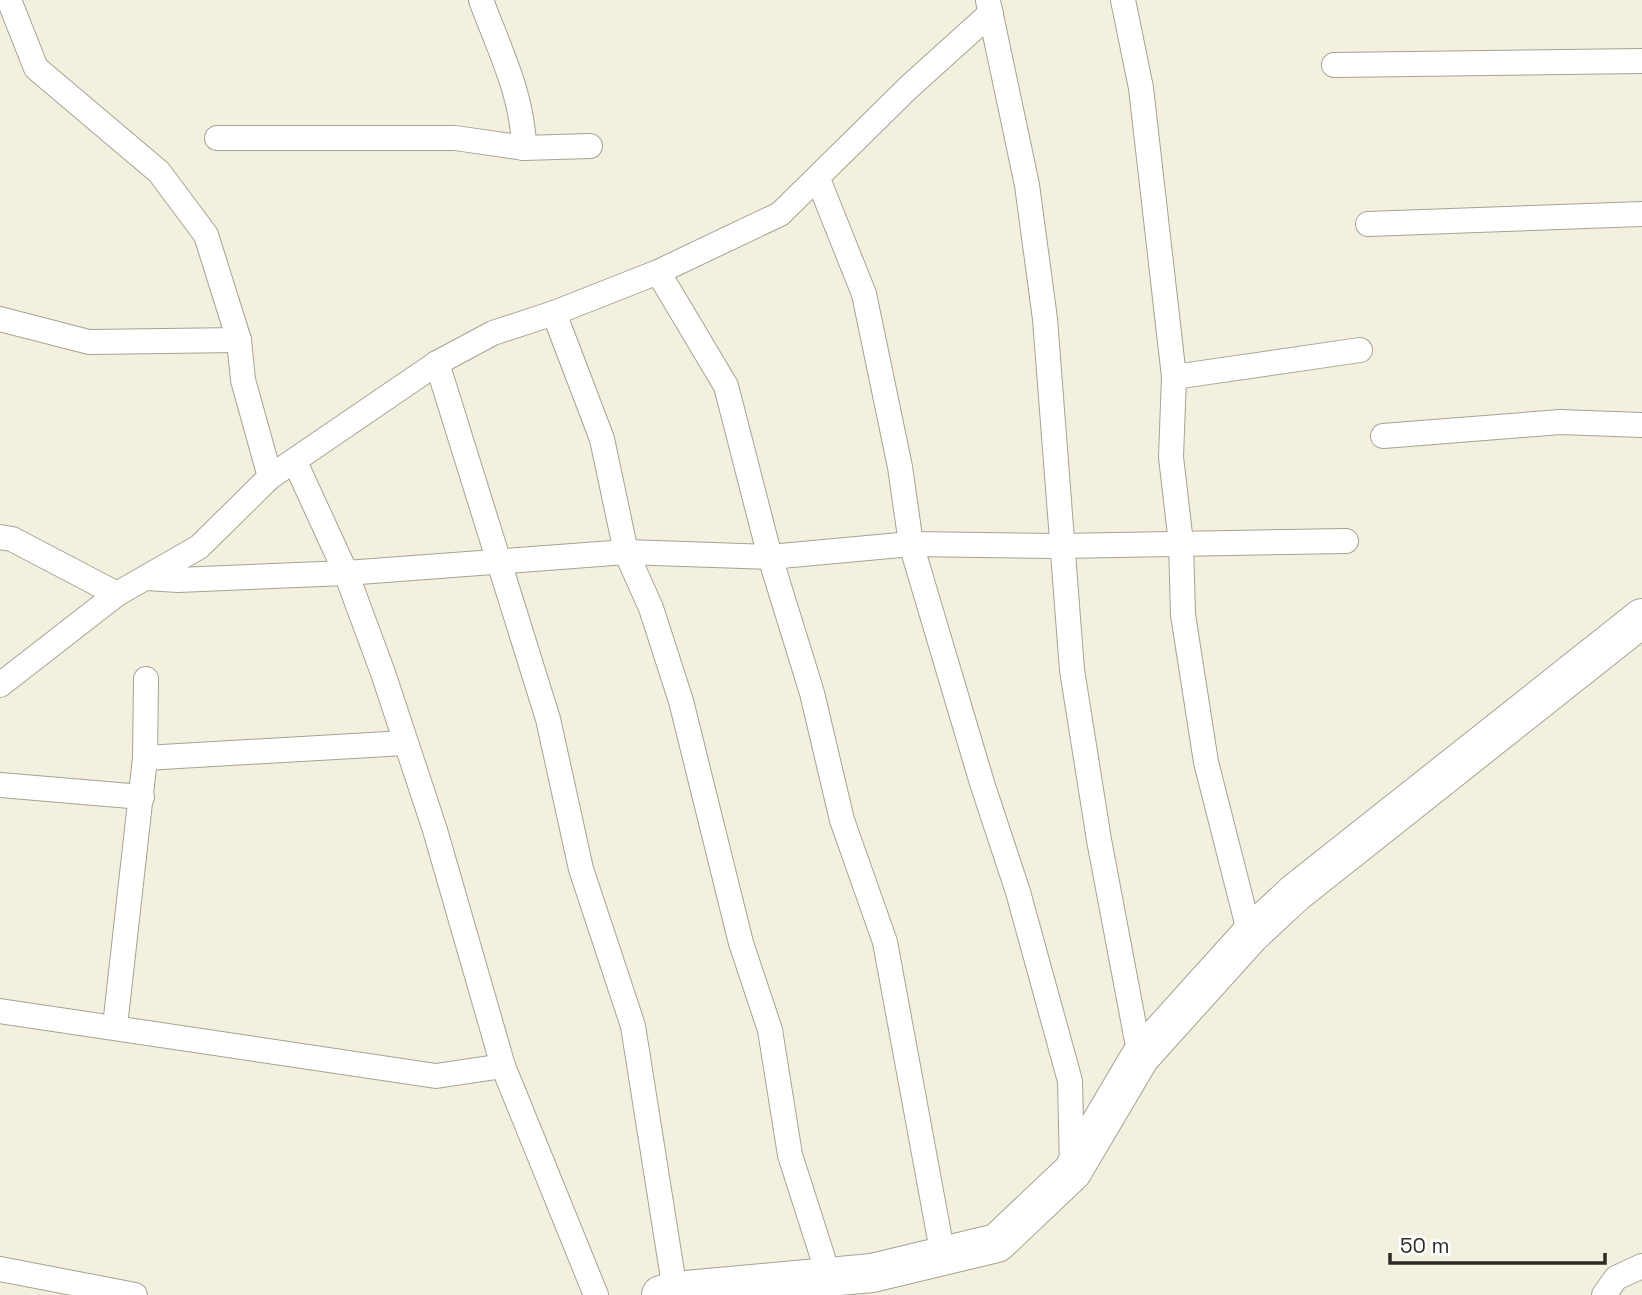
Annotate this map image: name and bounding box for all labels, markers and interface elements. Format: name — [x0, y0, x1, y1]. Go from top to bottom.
scale bar — [1390, 1222, 1605, 1266]
text: 50 m — [1400, 1232, 1450, 1259]

